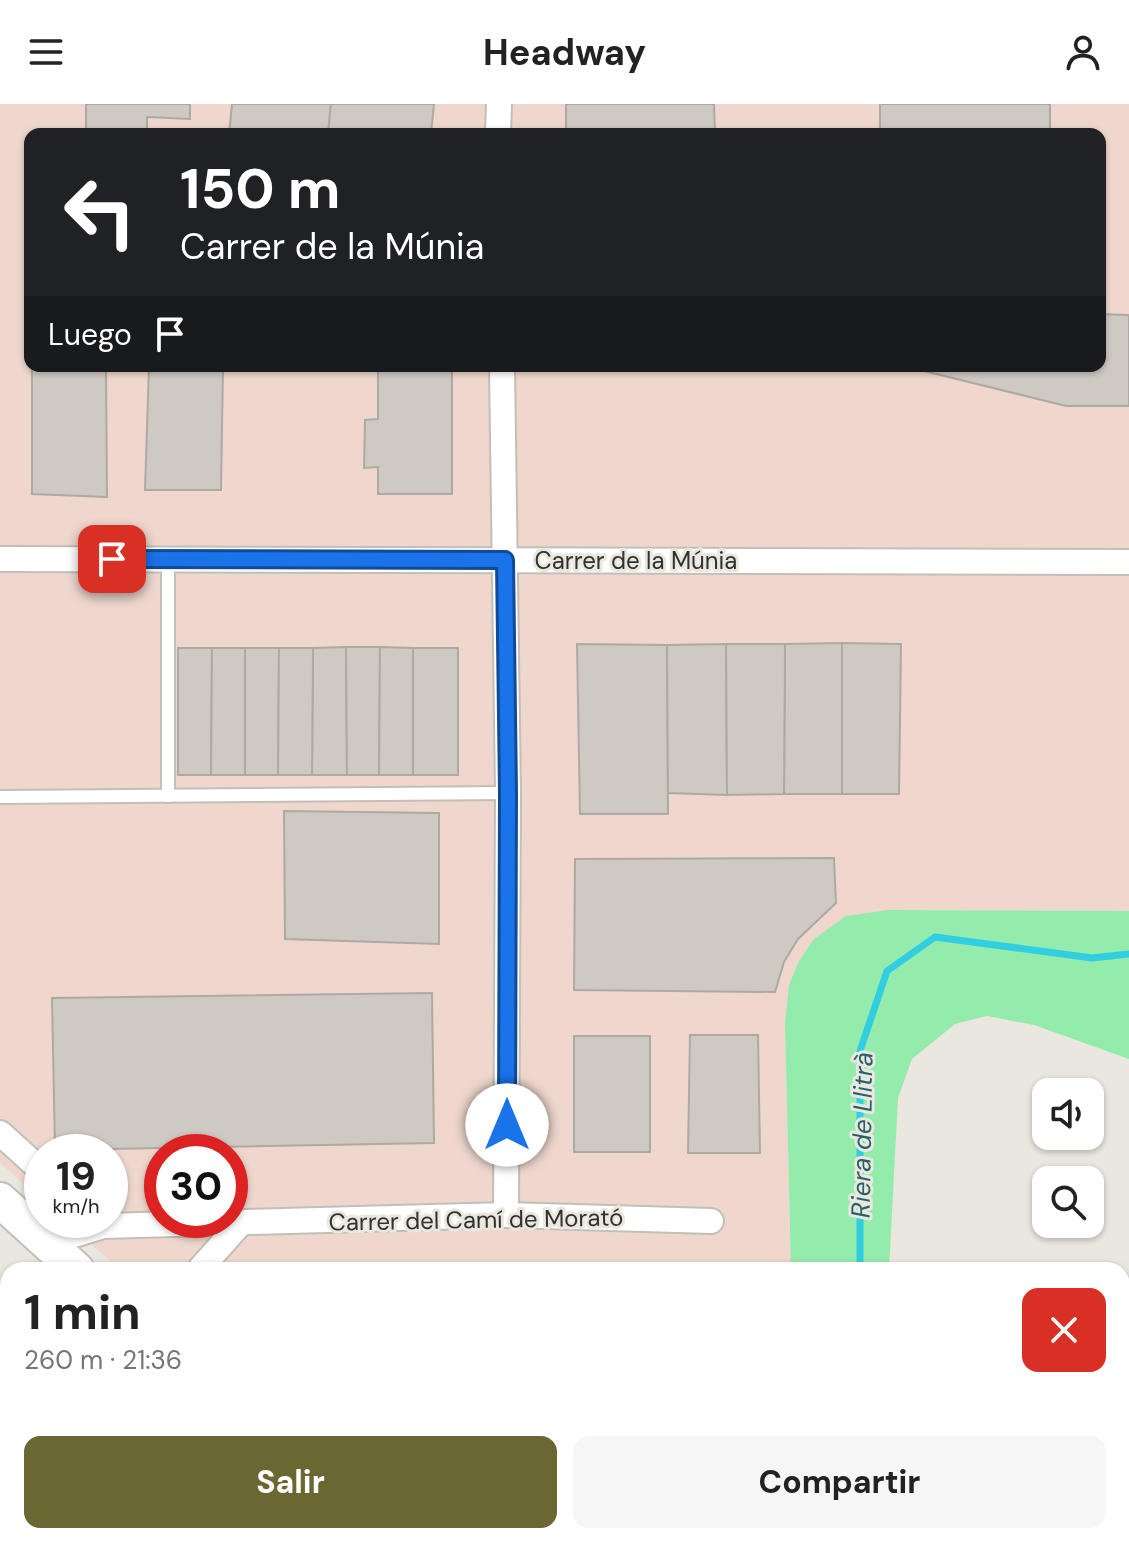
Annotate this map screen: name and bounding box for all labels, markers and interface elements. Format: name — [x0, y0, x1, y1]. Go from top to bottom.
text: Headway — [483, 29, 646, 76]
icon: menu — [24, 30, 68, 74]
icon: person — [1061, 30, 1105, 74]
text: 150 m — [180, 152, 341, 225]
icon: left — [48, 160, 152, 264]
text: Carrer de la Múnia — [180, 223, 484, 270]
icon: arrive — [148, 312, 192, 356]
text: Luego — [48, 315, 132, 354]
pin — [78, 525, 146, 593]
icon: arrive — [90, 537, 134, 581]
street label: Carrer de la Múnia — [535, 545, 737, 576]
water label: Riera de Llitrà — [844, 1052, 880, 1218]
map controls — [1032, 1078, 1104, 1238]
button: sound — [1032, 1078, 1104, 1150]
position arrow — [465, 1083, 549, 1167]
speed limit sign: 30 — [144, 1134, 248, 1238]
text: 19 — [56, 1150, 96, 1202]
button: search — [1032, 1166, 1104, 1238]
text: km/h — [52, 1193, 100, 1219]
street label: Carrer del Camí de Morató — [328, 1201, 624, 1238]
text: 1 min — [24, 1281, 141, 1344]
button: close — [1022, 1288, 1106, 1372]
text: 260 m · 21:36 — [24, 1343, 182, 1377]
button: Salir — [24, 1436, 557, 1528]
button: Compartir — [573, 1436, 1106, 1528]

